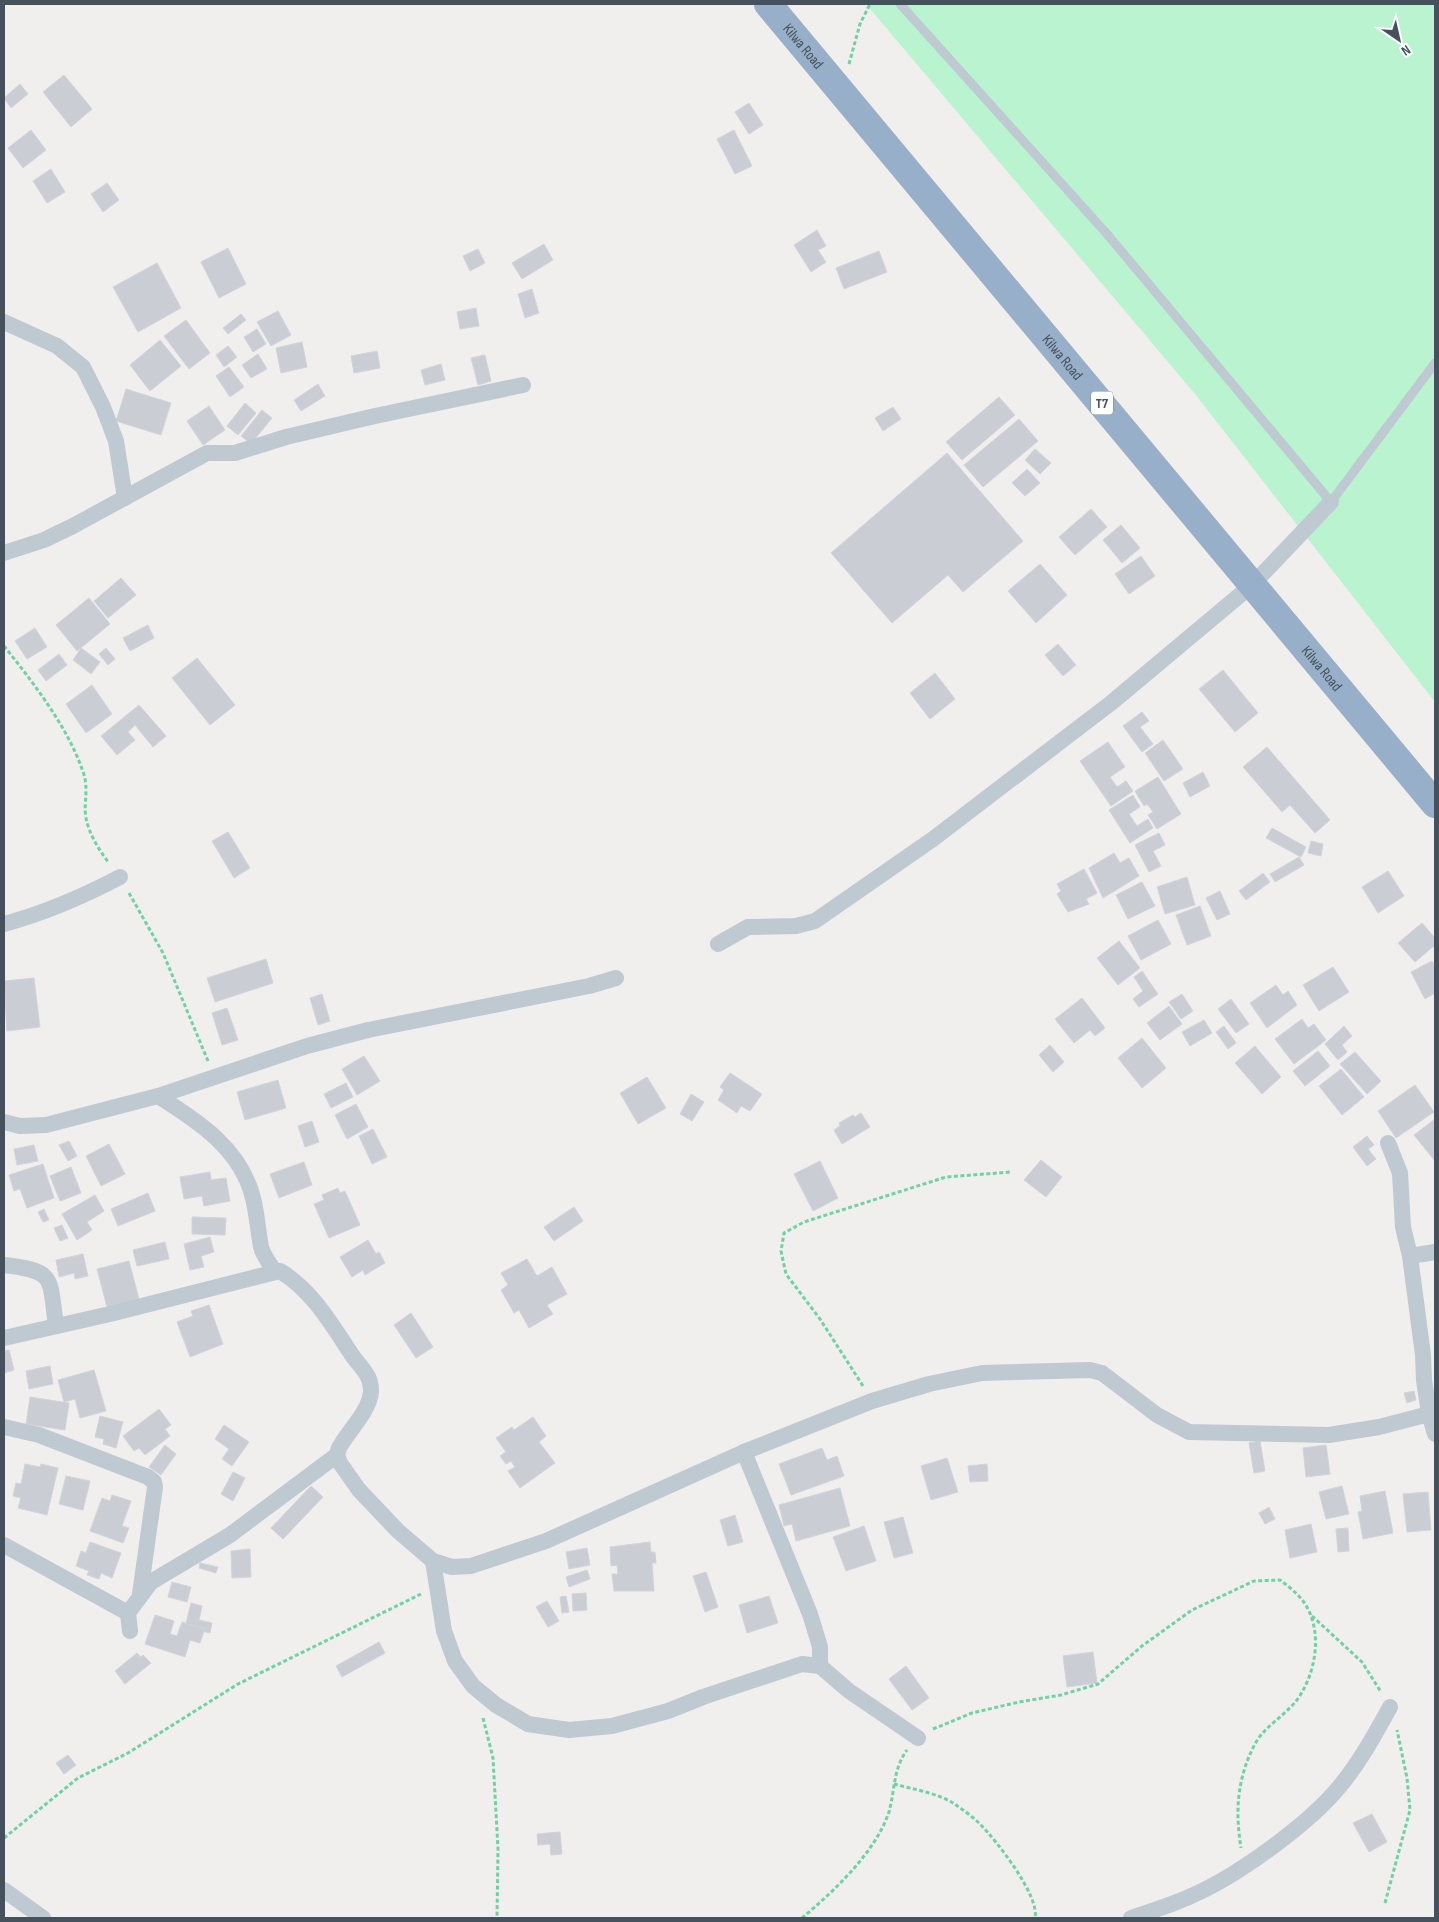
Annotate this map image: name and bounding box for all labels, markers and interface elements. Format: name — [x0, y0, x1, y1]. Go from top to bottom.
north arrow — [1374, 15, 1424, 65]
street label: Kilwa Road — [779, 19, 828, 73]
text: N — [1398, 41, 1414, 60]
street label: Kilwa Road — [1038, 331, 1087, 384]
road number: T7 — [1091, 392, 1113, 414]
street label: Kilwa Road — [1297, 642, 1346, 695]

